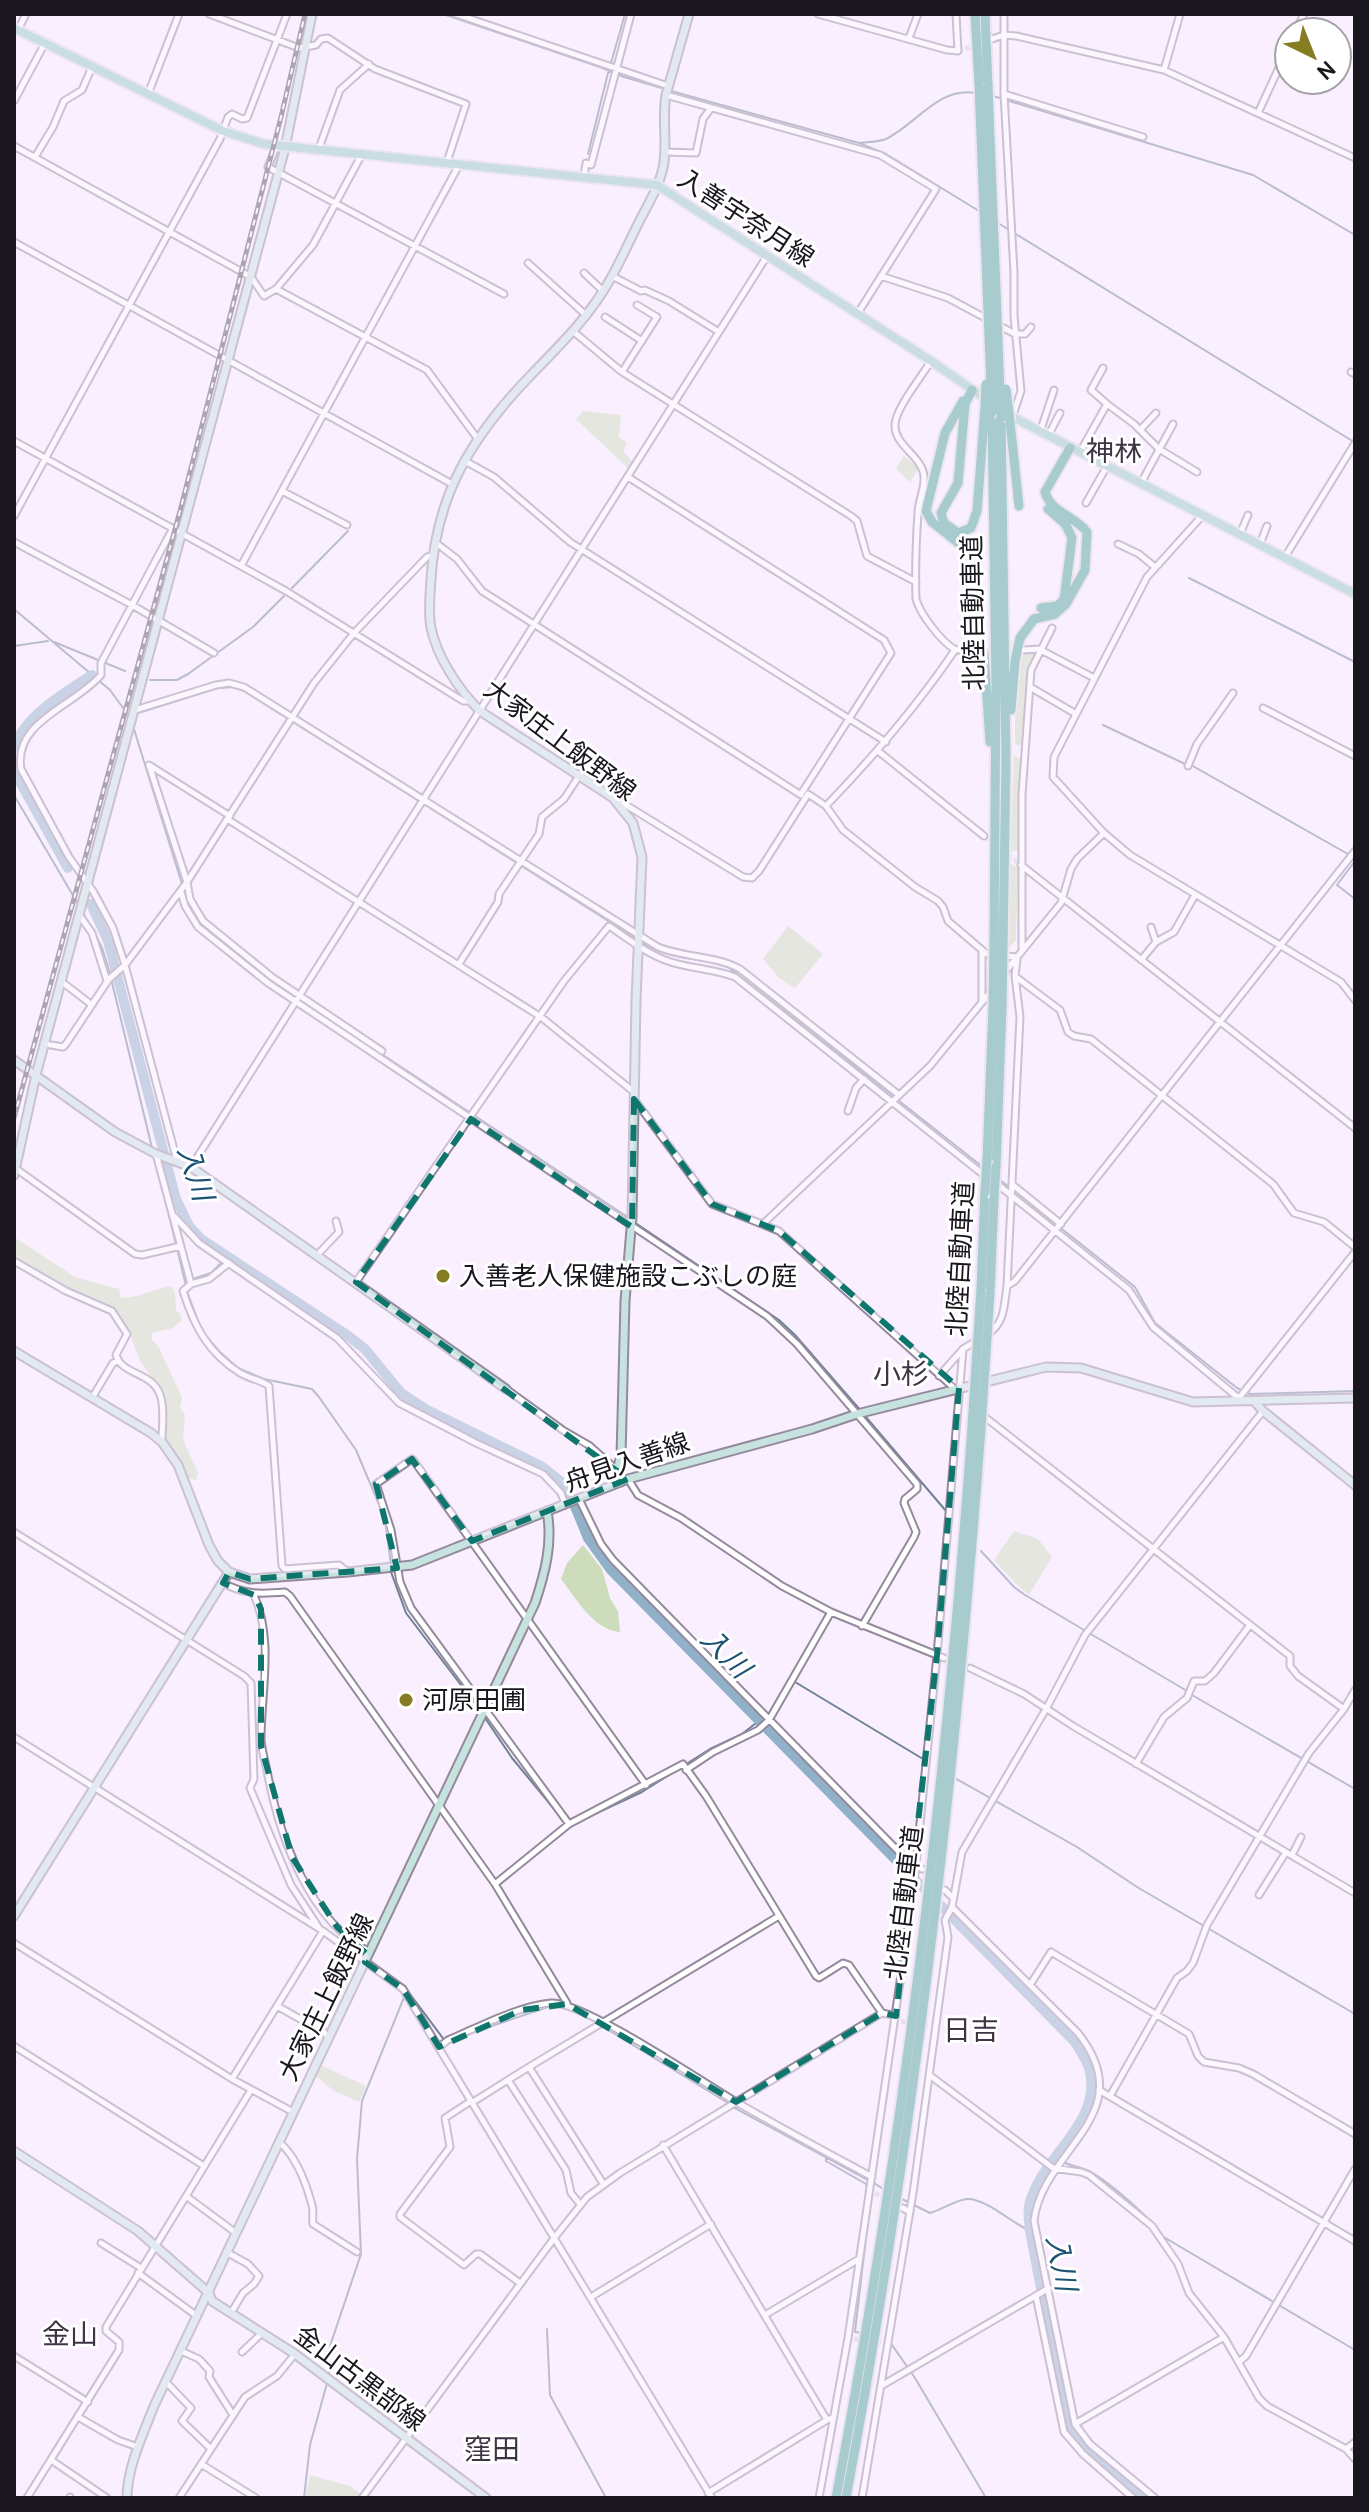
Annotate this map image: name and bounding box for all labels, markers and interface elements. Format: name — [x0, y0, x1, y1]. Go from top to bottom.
north arrow — [1273, 16, 1353, 96]
text: N — [1311, 55, 1341, 85]
street label: 入善宇奈月線 — [672, 162, 820, 274]
district label: 神林 — [1086, 434, 1142, 468]
street label: 北陸自動車道 — [956, 535, 990, 691]
street label: 大家庄上飯野線 — [478, 672, 642, 808]
water label: 入川 — [171, 1141, 222, 1208]
street label: 北陸自動車道 — [940, 1180, 980, 1338]
place label: 入善老人保健施設こぶしの庭 — [459, 1260, 797, 1292]
marker: 入善老人保健施設こぶしの庭 — [434, 1267, 452, 1285]
district label: 小杉 — [873, 1357, 929, 1391]
street label: 舟見入善線 — [560, 1426, 694, 1498]
water label: 入川 — [694, 1621, 760, 1687]
place label: 河原田圃 — [422, 1684, 526, 1716]
marker: 河原田圃 — [397, 1691, 415, 1709]
street label: 北陸自動車道 — [879, 1824, 929, 1982]
street label: 大家庄上飯野線 — [272, 1908, 380, 2086]
district label: 日吉 — [943, 2013, 999, 2047]
water label: 入川 — [1040, 2232, 1085, 2297]
district label: 金山 — [42, 2317, 98, 2351]
street label: 金山古黒部線 — [288, 2318, 432, 2438]
district label: 窪田 — [464, 2432, 520, 2466]

